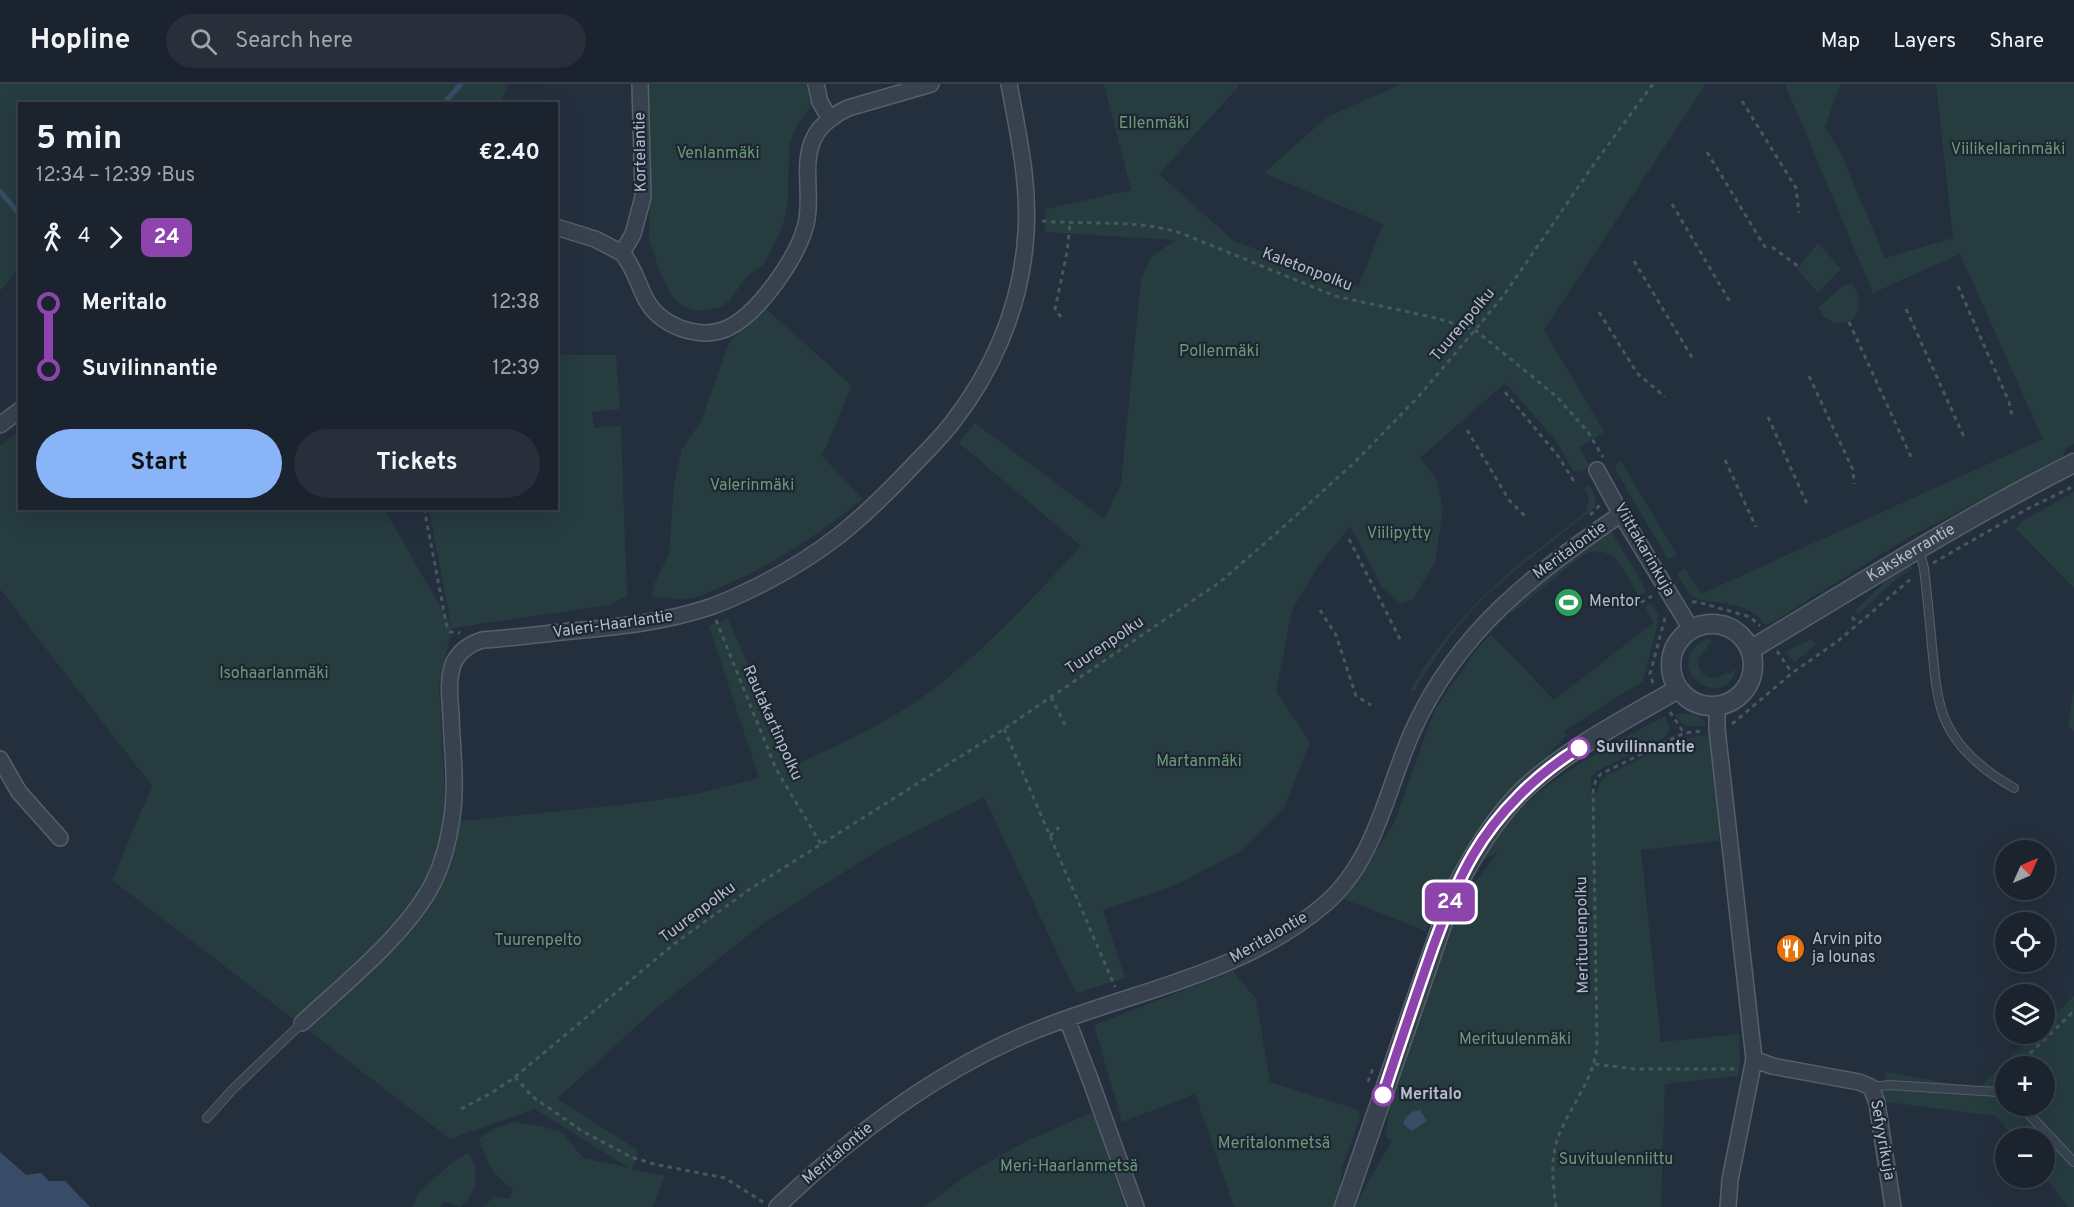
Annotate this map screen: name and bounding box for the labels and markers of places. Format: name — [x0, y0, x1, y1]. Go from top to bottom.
sports icon: Mentor — [1552, 586, 1584, 618]
place label: Mentor — [1589, 592, 1640, 612]
marker: Suvilinnantie — [1568, 737, 1590, 759]
place label: Suvilinnantie — [1596, 738, 1695, 758]
place label: Arvin pito ja lounas — [1811, 930, 1882, 968]
restaurant icon: Arvin pito ja lounas — [1775, 933, 1807, 965]
marker: Meritalo — [1372, 1084, 1394, 1106]
place label: Meritalo — [1400, 1085, 1462, 1105]

